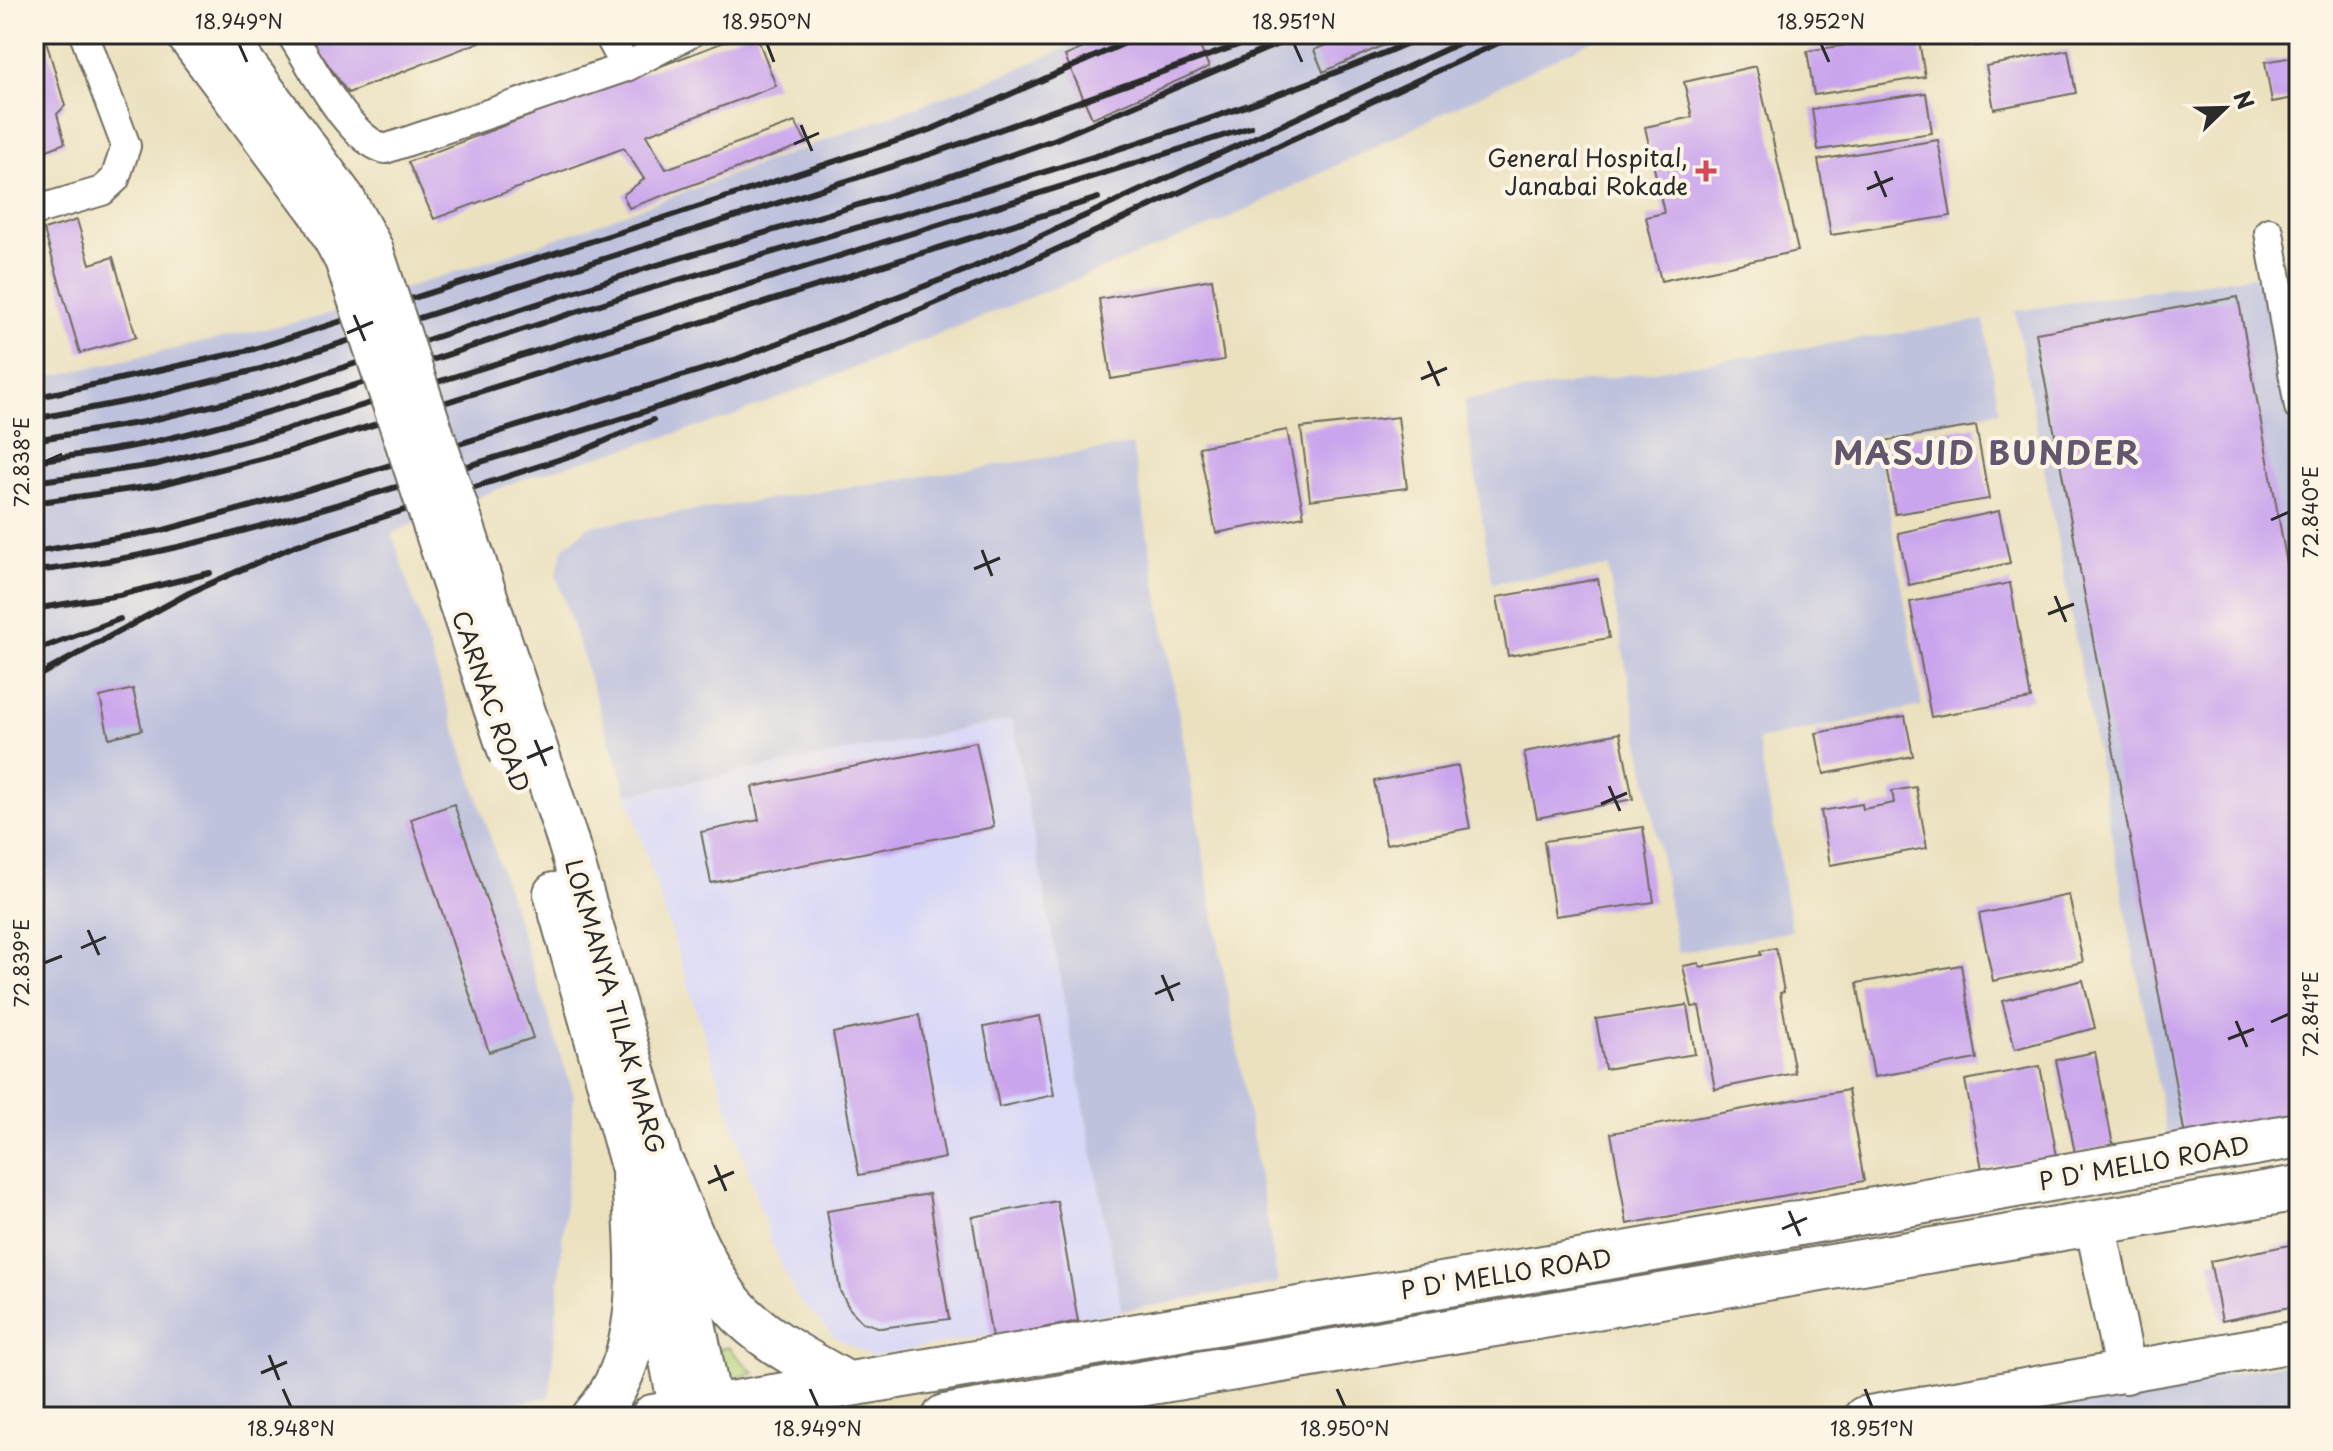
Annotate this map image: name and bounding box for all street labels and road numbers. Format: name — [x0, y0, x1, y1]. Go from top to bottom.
street label: CARNAC ROAD — [444, 605, 540, 797]
street label: LOKMANYA TILAK MARG — [557, 855, 675, 1157]
street label: P D' MELLO ROAD — [2036, 1126, 2252, 1198]
street label: P D' MELLO ROAD — [1398, 1239, 1614, 1307]

